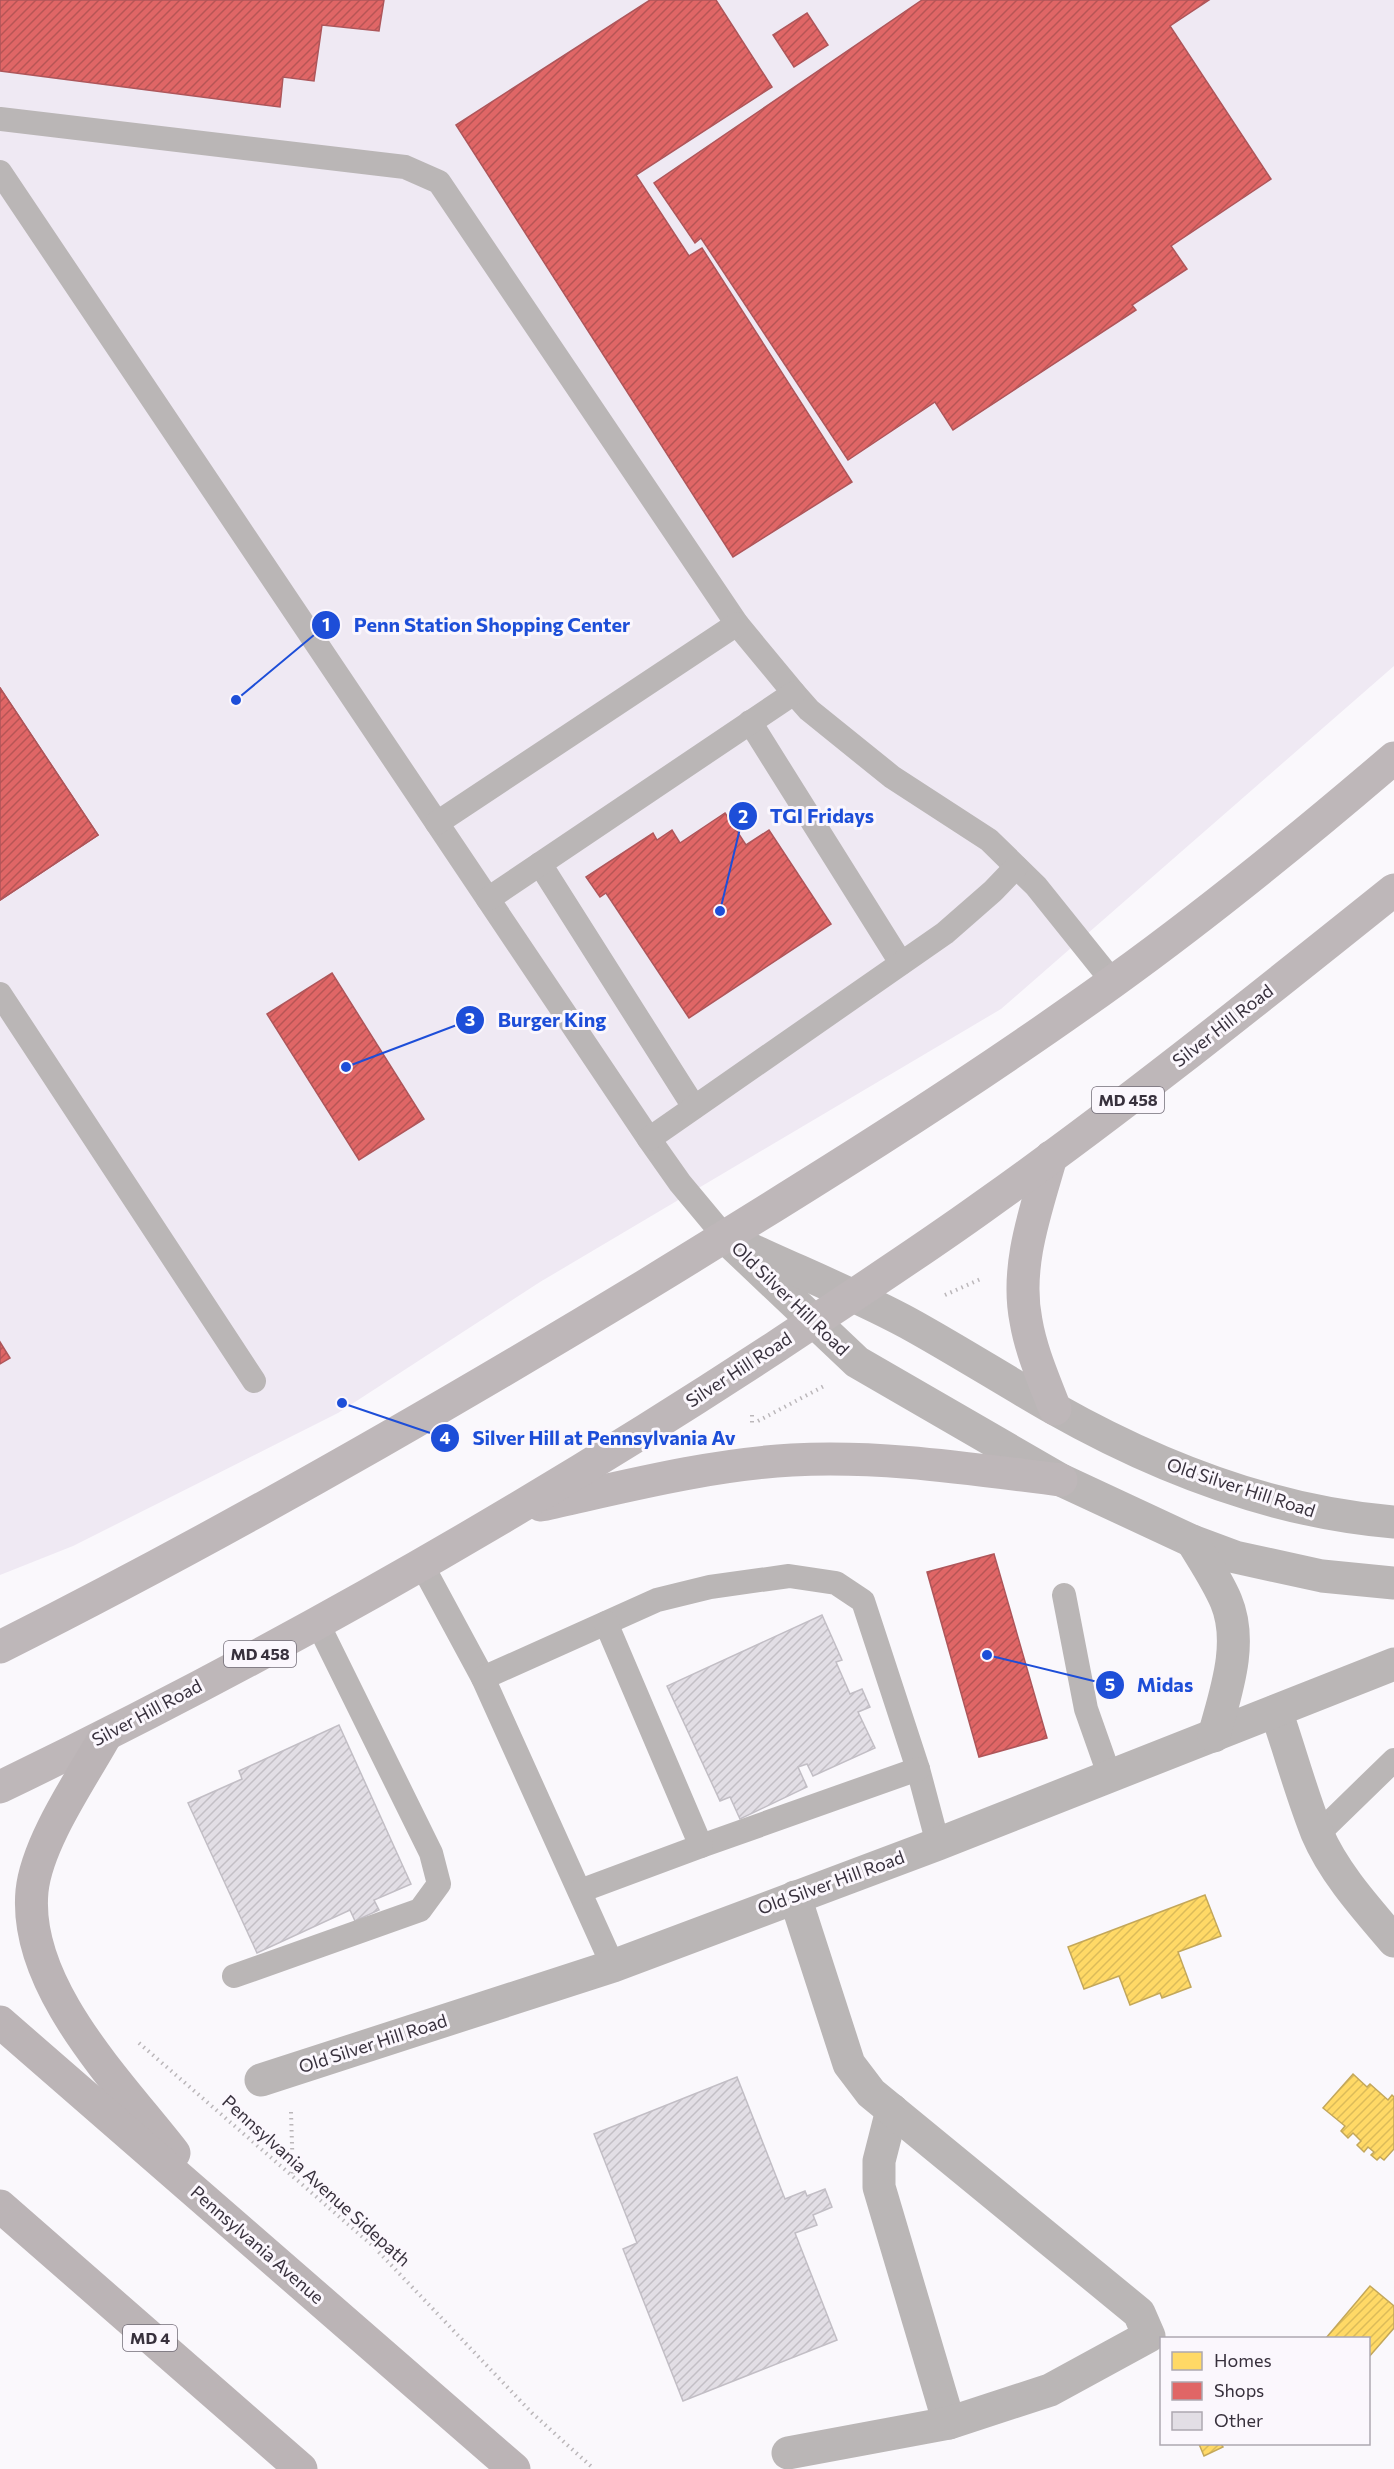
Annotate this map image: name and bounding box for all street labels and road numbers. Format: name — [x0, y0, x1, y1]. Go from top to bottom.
street label: Silver Hill Road — [1168, 979, 1277, 1071]
road number: MD 458 — [1092, 1087, 1164, 1113]
street label: Old Silver Hill Road — [727, 1237, 854, 1360]
street label: Silver Hill Road — [681, 1327, 795, 1411]
street label: Old Silver Hill Road — [1164, 1453, 1318, 1521]
road number: MD 458 — [224, 1641, 296, 1667]
street label: Silver Hill Road — [88, 1674, 205, 1750]
street label: Old Silver Hill Road — [754, 1845, 907, 1919]
street label: Old Silver Hill Road — [296, 2009, 450, 2077]
street label: Pennsylvania Avenue Sidepath — [218, 2091, 414, 2271]
street label: Pennsylvania Avenue — [186, 2181, 328, 2309]
road number: MD 4 — [123, 2325, 177, 2351]

